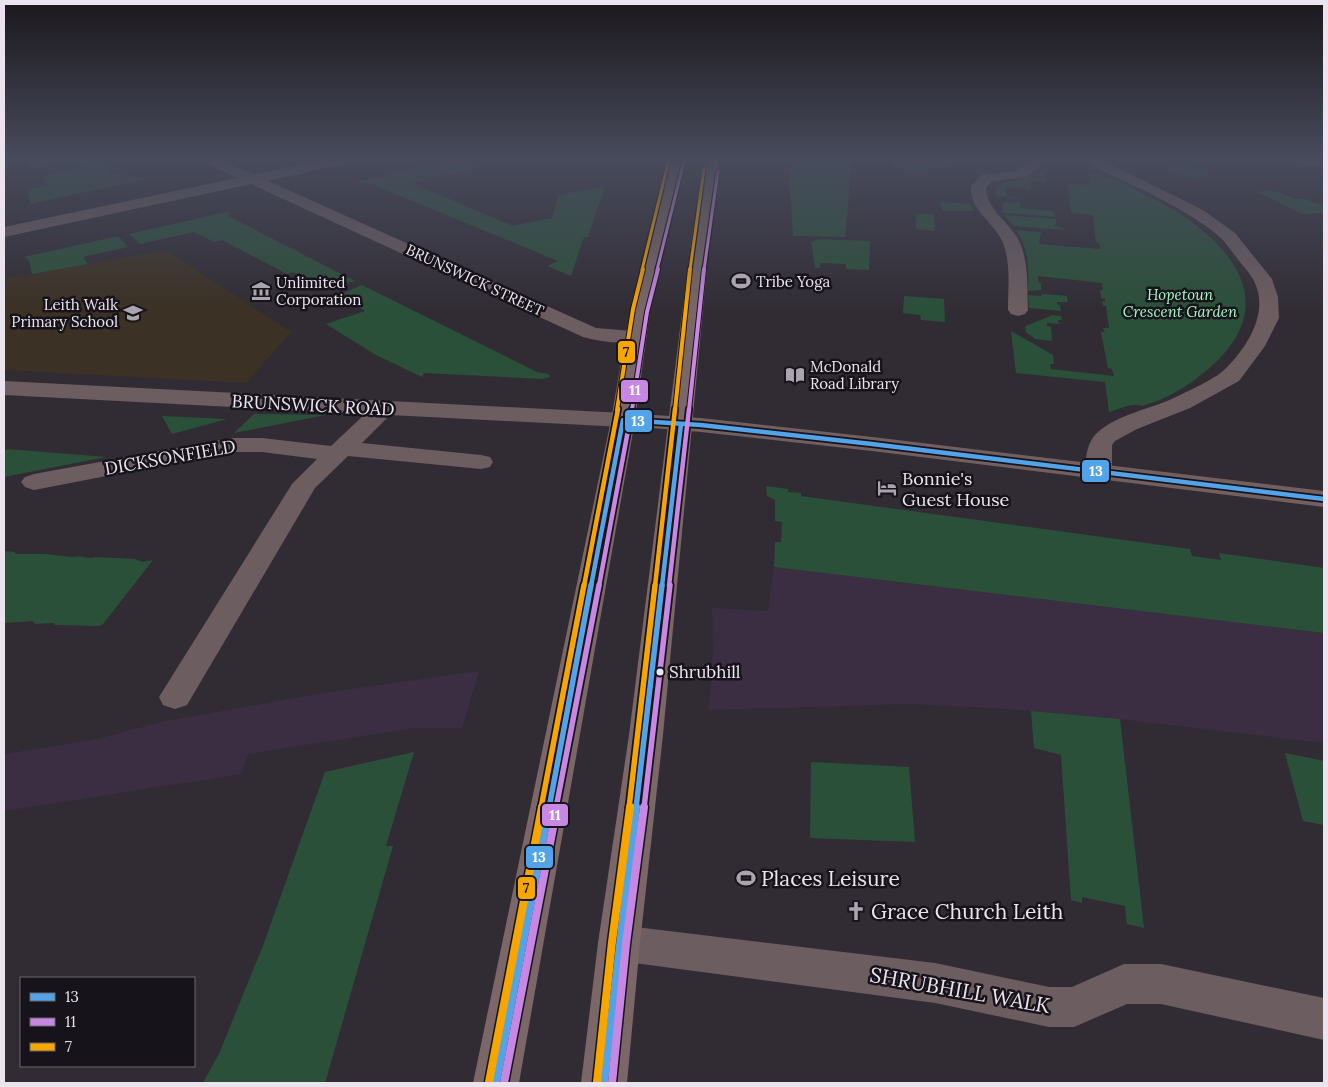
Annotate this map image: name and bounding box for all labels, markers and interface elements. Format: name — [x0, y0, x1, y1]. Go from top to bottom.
street label: BRUNSWICK STREET — [403, 240, 547, 320]
sports icon: Tribe Yoga — [730, 270, 752, 292]
place label: Tribe Yoga — [756, 272, 830, 291]
place label: Unlimited Corporation — [276, 273, 361, 309]
museum icon: Unlimited Corporation — [250, 280, 272, 302]
park label: Hopetoun Crescent Garden — [1123, 285, 1238, 321]
place label: Leith Walk Primary School — [11, 295, 118, 331]
school or university icon: Leith Walk Primary School — [122, 302, 144, 324]
line badge: 7 — [617, 340, 636, 364]
text: 7 — [623, 343, 630, 361]
place label: McDonald Road Library — [810, 357, 899, 393]
library icon: McDonald Road Library — [784, 364, 806, 386]
line badge: 11 — [620, 379, 649, 403]
text: 11 — [629, 381, 641, 399]
street label: BRUNSWICK ROAD — [231, 389, 395, 421]
line badge: 13 — [624, 409, 653, 433]
text: 13 — [631, 412, 645, 430]
street label: DICKSONFIELD — [103, 434, 237, 480]
line badge: 13 — [1081, 459, 1110, 483]
text: 13 — [1089, 462, 1103, 480]
place label: Bonnie's Guest House — [902, 467, 1009, 511]
hotel icon: Bonnie's Guest House — [876, 477, 898, 499]
place label: Shrubhill — [669, 661, 741, 683]
marker: Shrubhill — [655, 667, 665, 677]
line badge: 11 — [541, 803, 569, 827]
text: 11 — [549, 806, 561, 824]
line badge: 13 — [525, 845, 554, 869]
text: 13 — [532, 848, 546, 866]
place label: Places Leisure — [761, 865, 900, 892]
sports icon: Places Leisure — [735, 867, 757, 889]
line badge: 7 — [517, 876, 536, 900]
text: 7 — [523, 879, 530, 897]
place label: Grace Church Leith — [871, 898, 1063, 925]
church icon: Grace Church Leith — [845, 900, 867, 922]
street label: SHRUBHILL WALK — [868, 961, 1053, 1019]
legend — [20, 977, 195, 1067]
text: 13 — [65, 987, 79, 1006]
text: 11 — [65, 1012, 76, 1031]
text: 7 — [65, 1037, 72, 1056]

